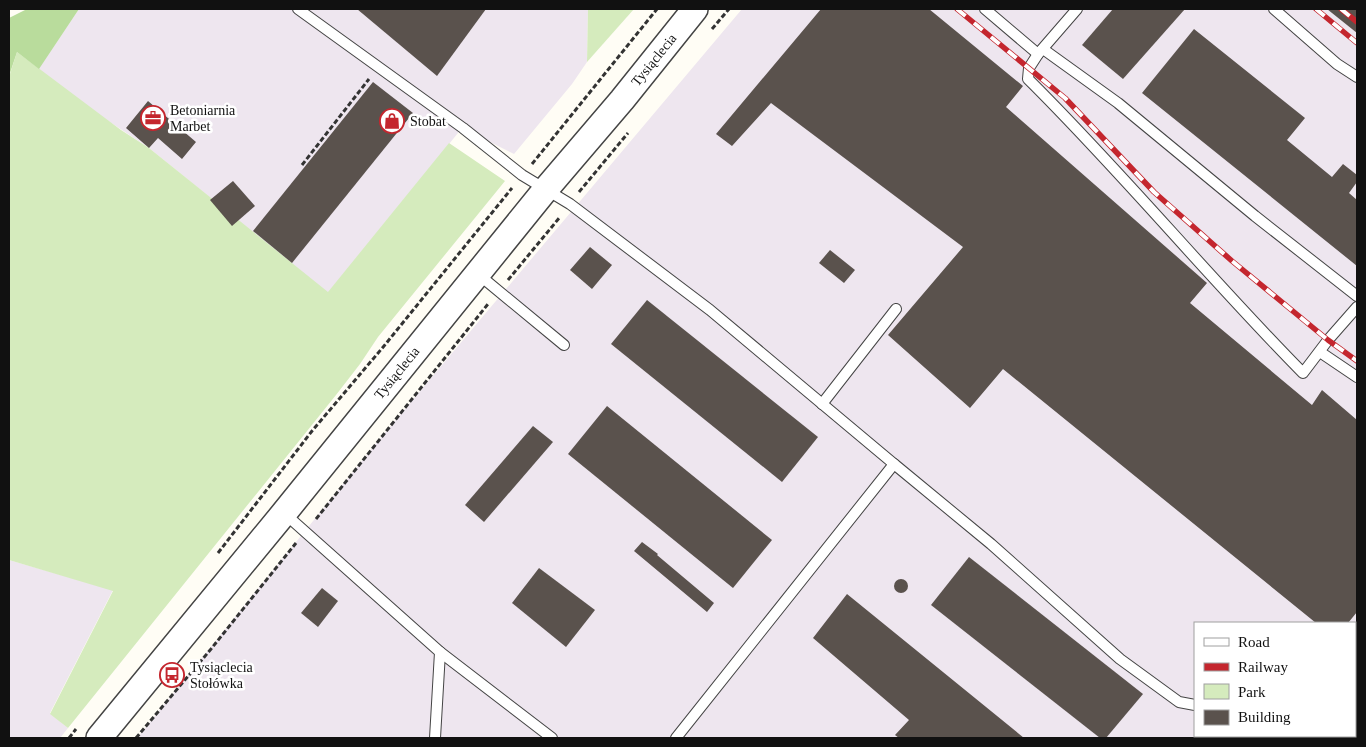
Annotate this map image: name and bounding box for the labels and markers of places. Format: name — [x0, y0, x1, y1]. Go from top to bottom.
place label: Betoniarnia Marbet — [170, 103, 236, 134]
office icon: Betoniarnia Marbet — [140, 105, 166, 131]
shop icon: Stobat — [379, 108, 405, 134]
place label: Stobat — [410, 114, 446, 129]
place label: Tysiąclecia Stołówka — [190, 660, 254, 691]
bus stop icon: Tysiąclecia Stołówka — [159, 662, 185, 688]

